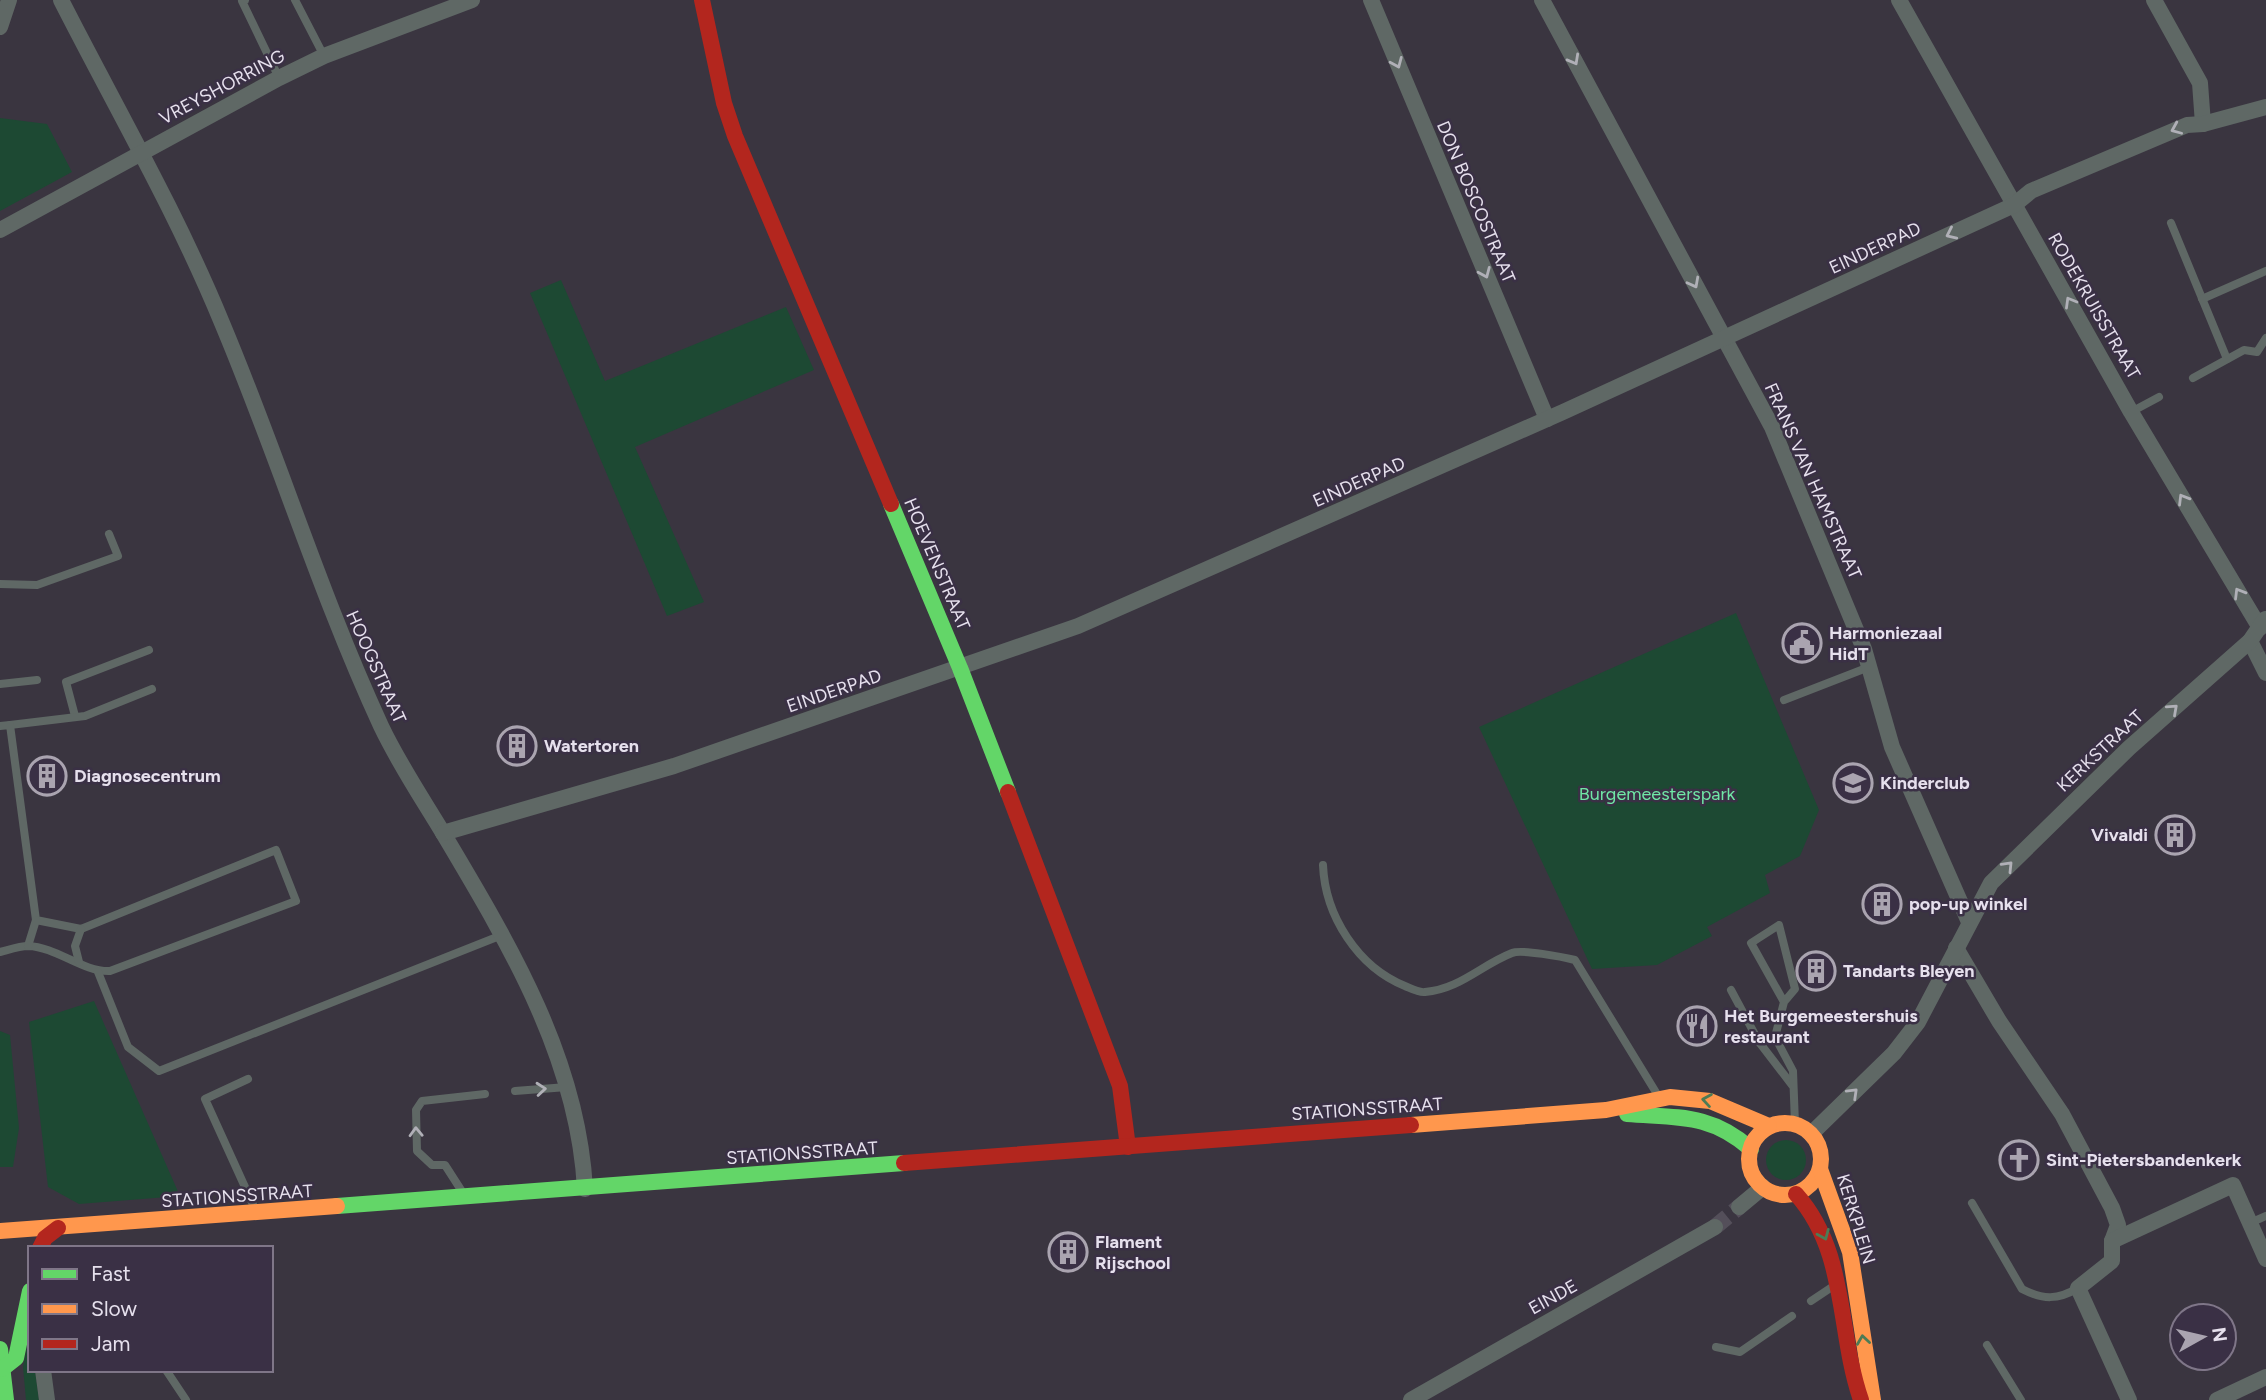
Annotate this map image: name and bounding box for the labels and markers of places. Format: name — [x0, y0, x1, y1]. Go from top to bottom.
public building icon: Harmoniezaal HidT — [1781, 622, 1823, 664]
place label: Harmoniezaal HidT — [1829, 622, 1942, 665]
building icon: Watertoren — [496, 725, 538, 767]
place label: Watertoren — [544, 735, 639, 757]
building icon: Diagnosecentrum — [26, 755, 68, 797]
school or university icon: Kinderclub — [1832, 762, 1874, 804]
place label: Diagnosecentrum — [74, 765, 221, 787]
place label: Kinderclub — [1880, 772, 1970, 794]
building icon: Vivaldi — [2154, 814, 2196, 856]
place label: Vivaldi — [2091, 824, 2148, 846]
building icon: pop-up winkel — [1861, 883, 1903, 925]
place label: pop-up winkel — [1909, 893, 2027, 915]
building icon: Tandarts Bleyen — [1795, 950, 1837, 992]
place label: Tandarts Bleyen — [1843, 960, 1974, 982]
restaurant icon: Het Burgemeestershuis restaurant — [1676, 1005, 1718, 1047]
place label: Het Burgemeestershuis restaurant — [1724, 1005, 1918, 1048]
church icon: Sint-Pietersbandenkerk — [1998, 1139, 2040, 1181]
place label: Sint-Pietersbandenkerk — [2046, 1149, 2242, 1171]
building icon: Flament Rijschool — [1047, 1231, 1089, 1273]
place label: Flament Rijschool — [1095, 1231, 1170, 1274]

